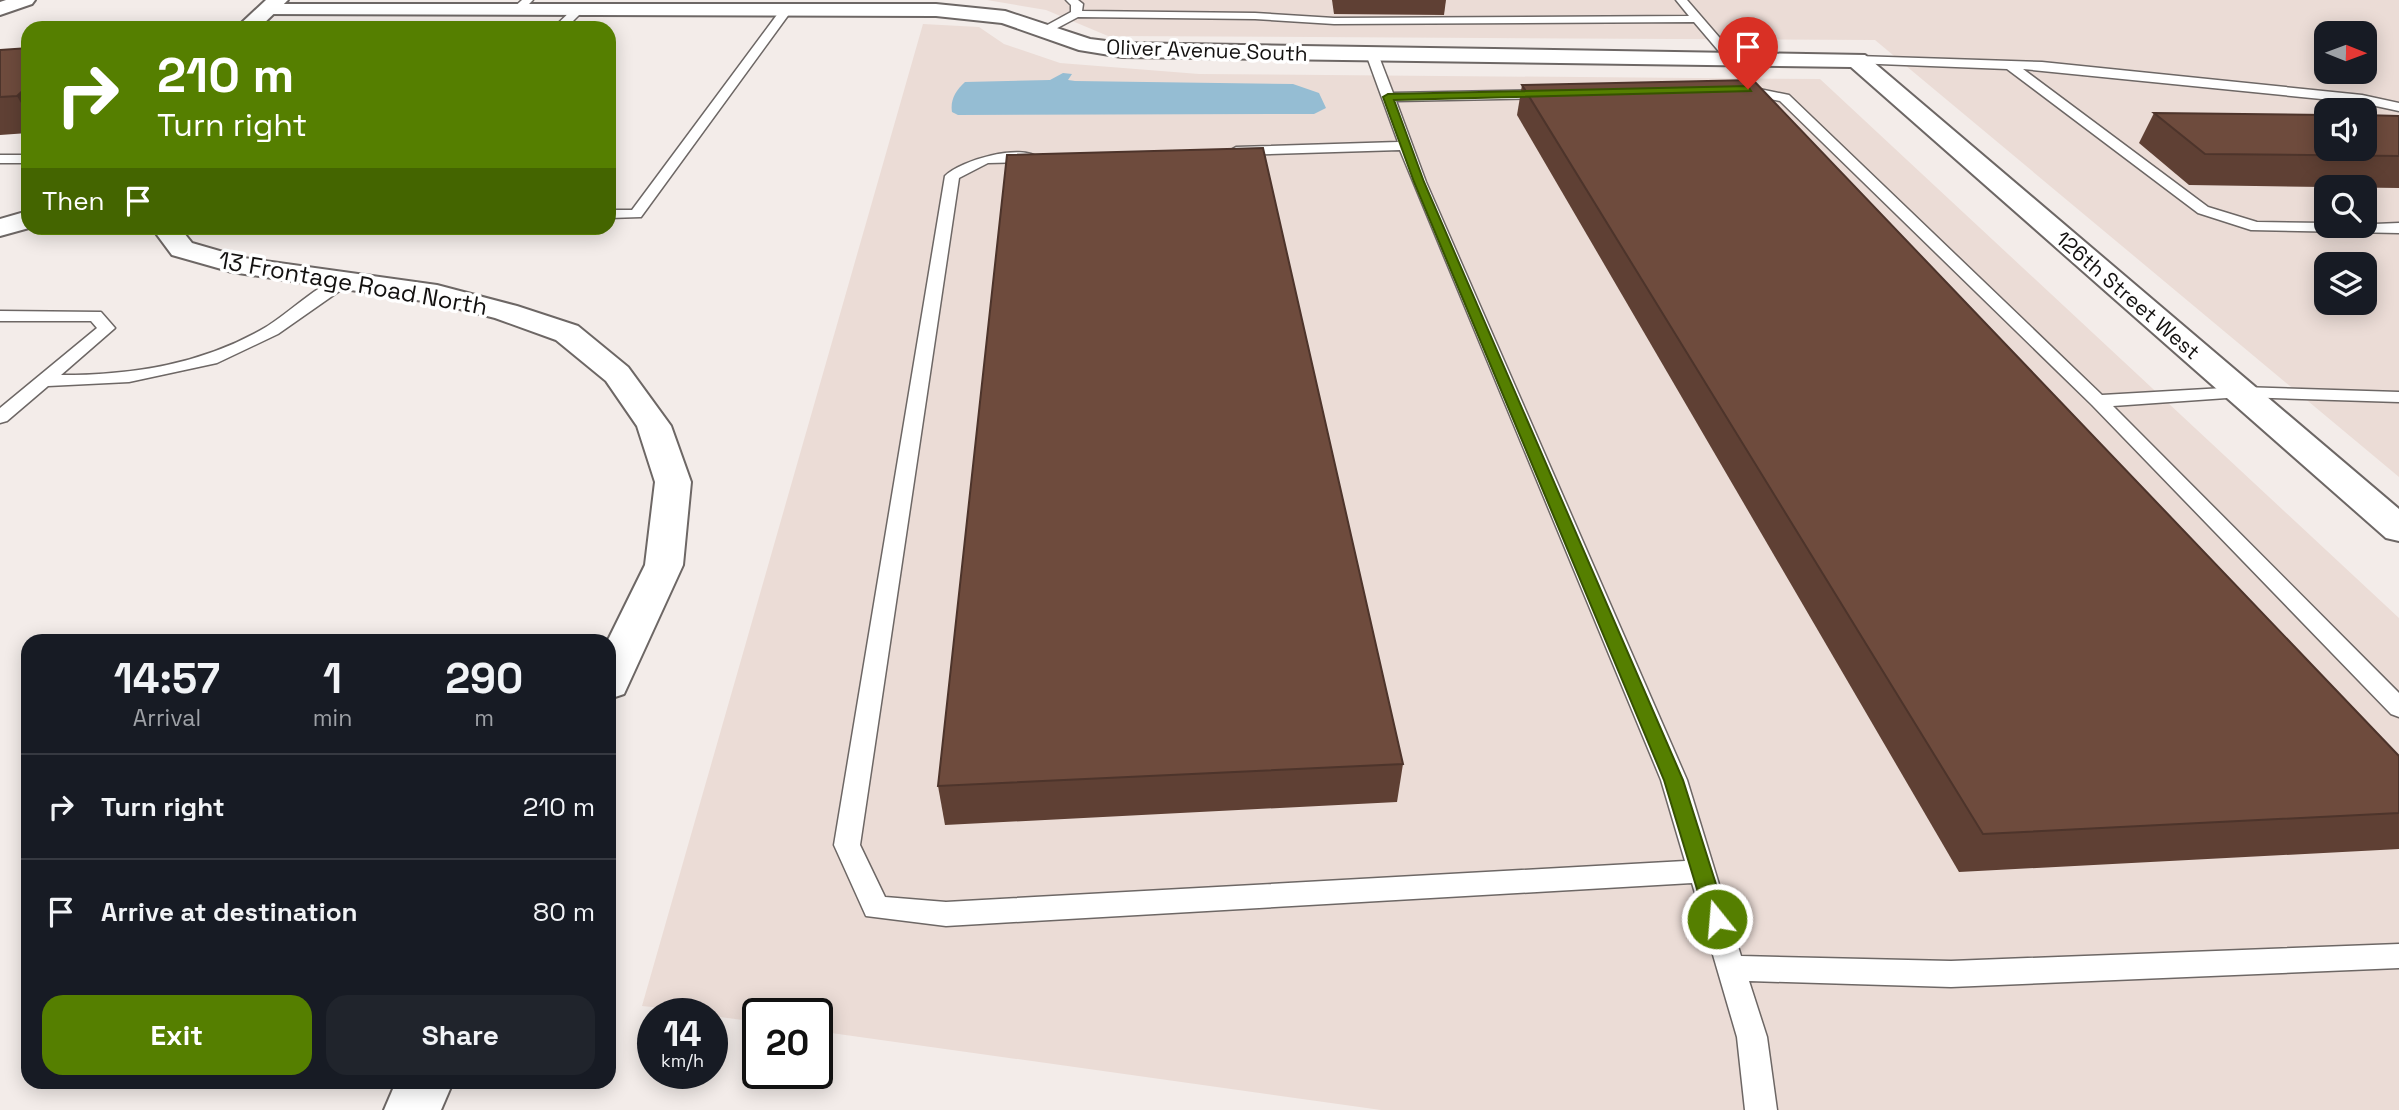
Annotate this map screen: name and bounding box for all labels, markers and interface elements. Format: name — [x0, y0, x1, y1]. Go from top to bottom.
pin — [1718, 17, 1778, 89]
north arrow — [2314, 21, 2376, 84]
map controls — [2314, 21, 2377, 315]
icon: arrive — [1729, 28, 1767, 66]
street label: Oliver Avenue South — [1106, 33, 1308, 67]
text: 210 m — [157, 44, 294, 106]
icon: right — [42, 49, 133, 140]
button: sound — [2314, 98, 2377, 161]
text: Turn right — [157, 105, 307, 145]
button: search — [2314, 175, 2377, 238]
icon: arrive — [119, 182, 157, 220]
text: Then — [42, 184, 105, 218]
street label: 126th Street West — [2050, 225, 2206, 365]
street label: 13 Frontage Road North — [216, 244, 490, 322]
button: layers — [2314, 252, 2377, 315]
text: 14:57 — [114, 652, 220, 705]
text: 1 — [323, 652, 342, 705]
text: 290 — [445, 652, 523, 705]
text: Arrival — [133, 703, 201, 733]
text: min — [313, 703, 352, 733]
text: m — [474, 703, 494, 733]
icon: right — [42, 788, 80, 826]
text: Turn right — [101, 790, 225, 824]
text: 210 m — [523, 790, 595, 824]
position arrow — [1680, 882, 1754, 956]
icon: arrive — [42, 893, 80, 931]
text: Arrive at destination — [101, 895, 358, 929]
text: 80 m — [533, 895, 595, 929]
button: Exit — [42, 995, 312, 1075]
button: Share — [326, 995, 595, 1075]
speed limit sign: 20 — [742, 998, 833, 1089]
text: 14 — [663, 1012, 702, 1056]
text: km/h — [661, 1049, 704, 1072]

